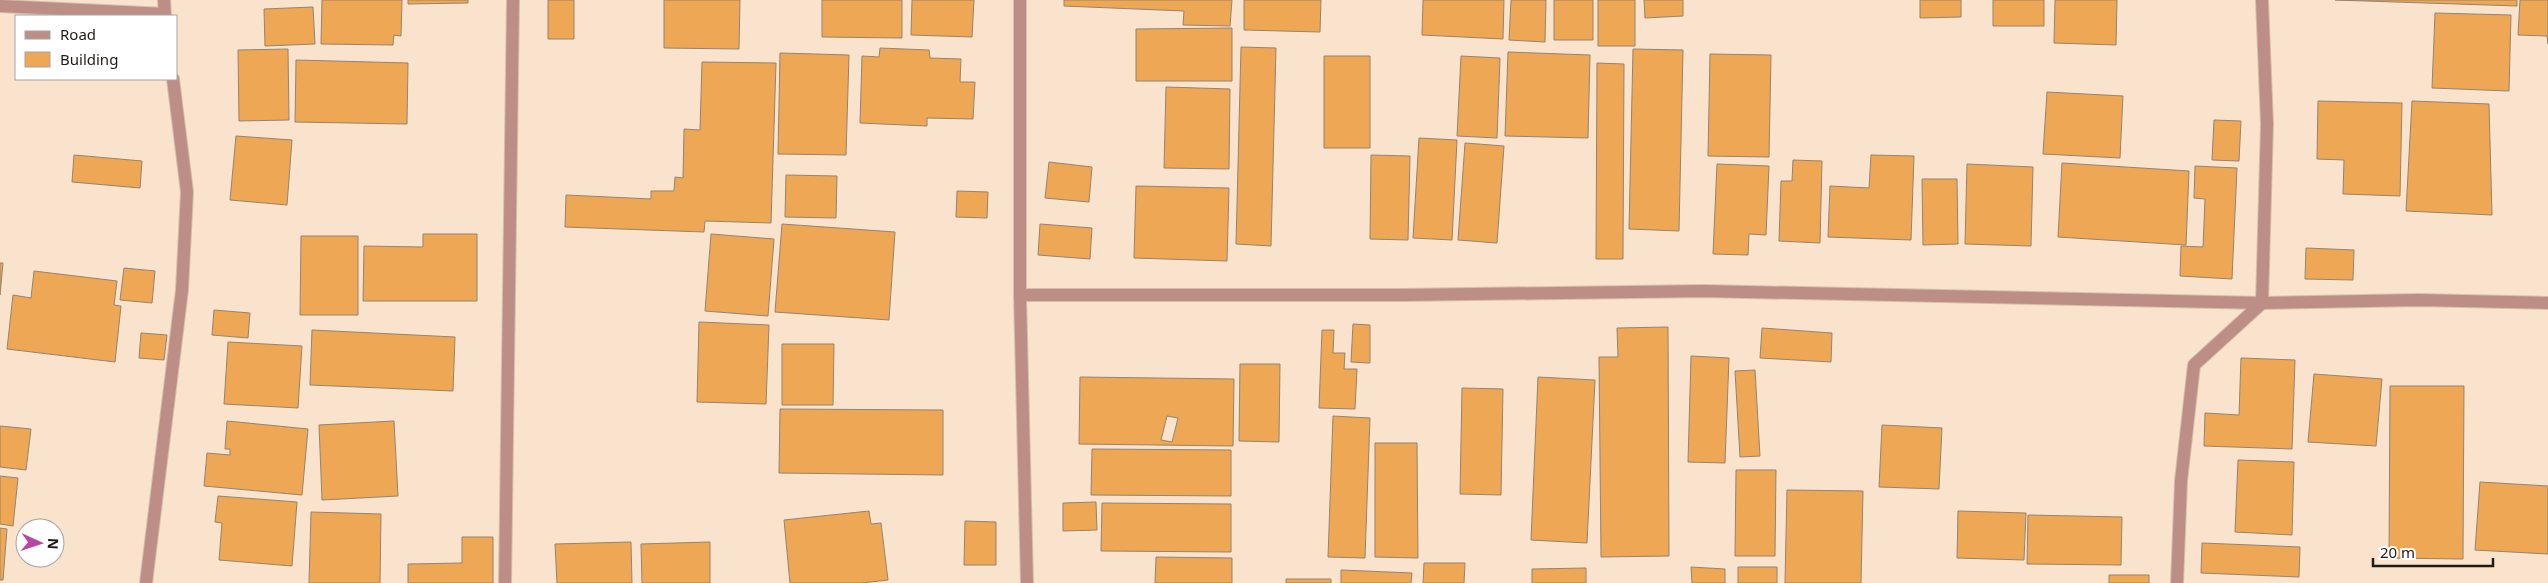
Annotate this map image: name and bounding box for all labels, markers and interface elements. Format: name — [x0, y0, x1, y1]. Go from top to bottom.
legend — [15, 15, 178, 80]
text: Road — [60, 24, 96, 44]
text: Building — [60, 49, 118, 69]
north arrow — [15, 518, 65, 568]
scale bar — [2373, 536, 2493, 568]
text: N — [44, 538, 63, 550]
text: 20 m — [2380, 542, 2415, 562]

